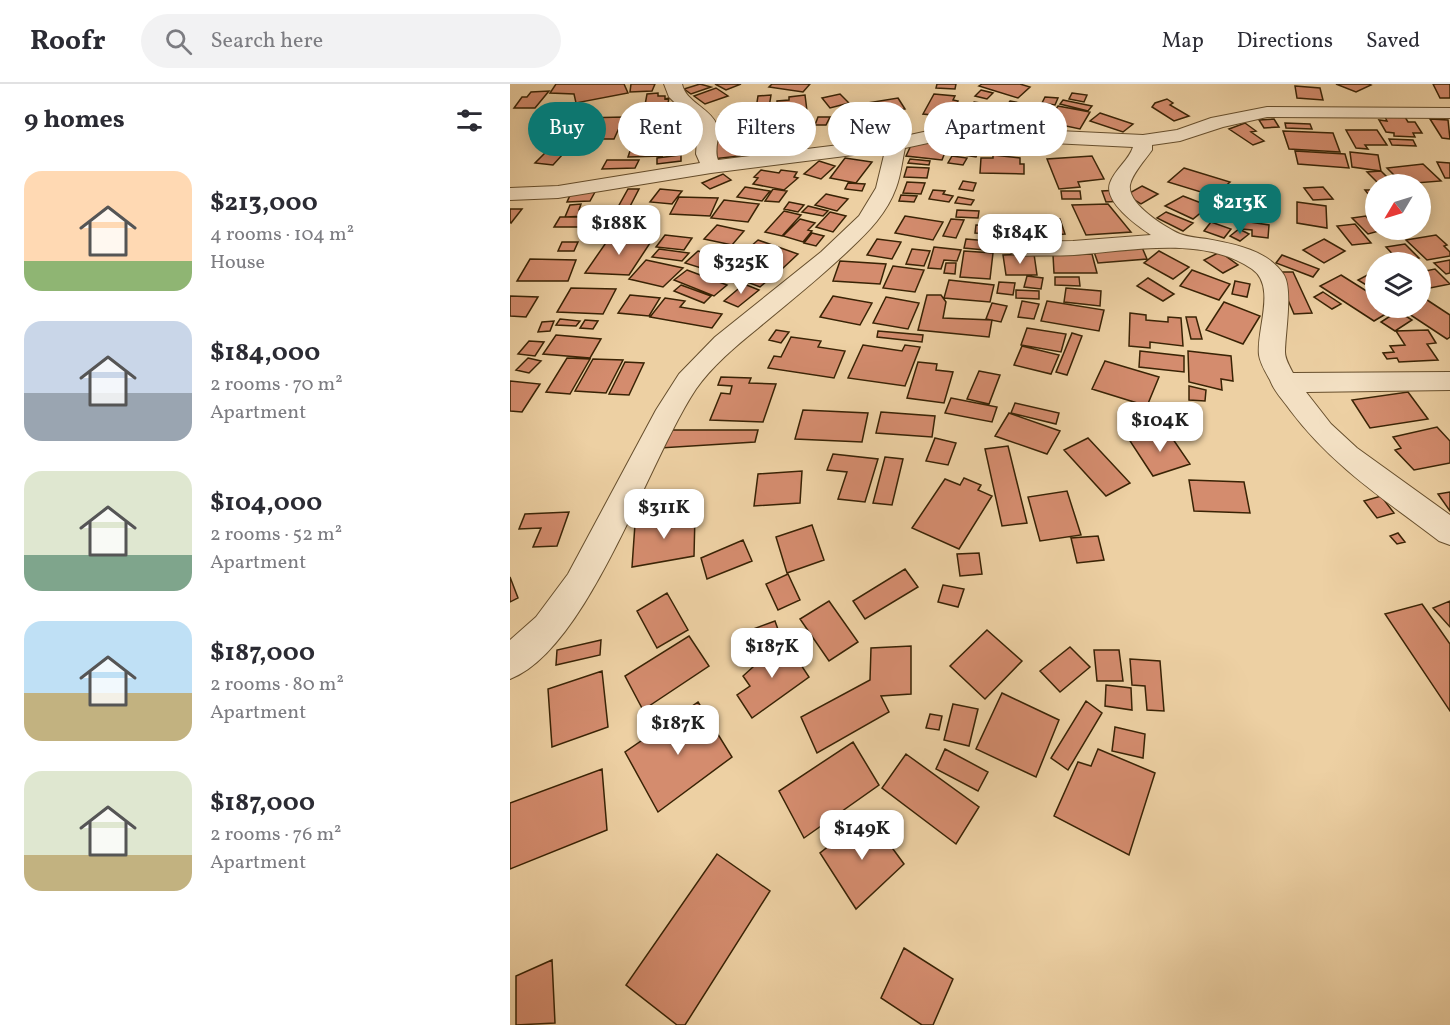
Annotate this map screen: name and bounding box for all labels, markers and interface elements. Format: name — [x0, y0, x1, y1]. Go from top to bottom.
search box — [141, 14, 561, 68]
text: Roofr — [30, 22, 105, 61]
icon: search — [162, 25, 195, 58]
text: Search here — [210, 26, 323, 57]
text: Map — [1162, 27, 1204, 56]
text: Directions — [1237, 27, 1333, 56]
text: Saved — [1366, 27, 1420, 56]
text: 9 homes — [24, 102, 125, 138]
chip: Buy — [528, 102, 606, 156]
chip: Rent — [618, 102, 703, 156]
chip: Filters — [715, 102, 816, 156]
chip: New — [828, 102, 912, 156]
chip: Apartment — [924, 102, 1067, 156]
icon: filters — [453, 104, 486, 137]
north arrow — [1365, 174, 1431, 240]
map controls — [1365, 174, 1431, 318]
pin: $213K — [1198, 184, 1282, 235]
text: $213,000 — [210, 185, 318, 221]
text: $213K — [1213, 189, 1267, 217]
icon: home — [72, 195, 144, 267]
pin: $188K — [577, 205, 661, 256]
text: $188K — [591, 210, 647, 238]
pin: $184K — [978, 214, 1062, 265]
text: $184K — [992, 219, 1048, 247]
text: 4 rooms · 104 m² — [210, 221, 354, 249]
pin: $325K — [699, 244, 783, 295]
text: House — [210, 249, 265, 277]
text: $325K — [713, 249, 769, 277]
button: layers — [1365, 252, 1431, 318]
text: $184,000 — [210, 335, 320, 371]
icon: home — [72, 345, 144, 417]
text: 2 rooms · 70 m² — [210, 371, 343, 399]
text: Apartment — [210, 399, 306, 427]
pin: $104K — [1118, 402, 1202, 453]
text: $104K — [1131, 407, 1189, 435]
text: $104,000 — [210, 485, 322, 521]
pin: $311K — [622, 489, 706, 540]
text: $311K — [638, 494, 690, 522]
icon: home — [72, 495, 144, 567]
text: 2 rooms · 52 m² — [210, 521, 342, 549]
text: Apartment — [210, 549, 306, 577]
pin: $187K — [730, 628, 814, 679]
text: $187K — [745, 633, 799, 661]
text: $187,000 — [210, 635, 315, 671]
icon: home — [72, 645, 144, 717]
text: 2 rooms · 80 m² — [210, 671, 344, 699]
text: Apartment — [210, 699, 306, 727]
pin: $187K — [636, 705, 720, 756]
text: $187K — [651, 710, 705, 738]
text: $187,000 — [210, 785, 315, 821]
icon: home — [72, 795, 144, 867]
pin: $149K — [820, 810, 904, 861]
text: $149K — [834, 815, 890, 843]
text: 2 rooms · 76 m² — [210, 821, 342, 849]
text: Apartment — [210, 849, 306, 877]

